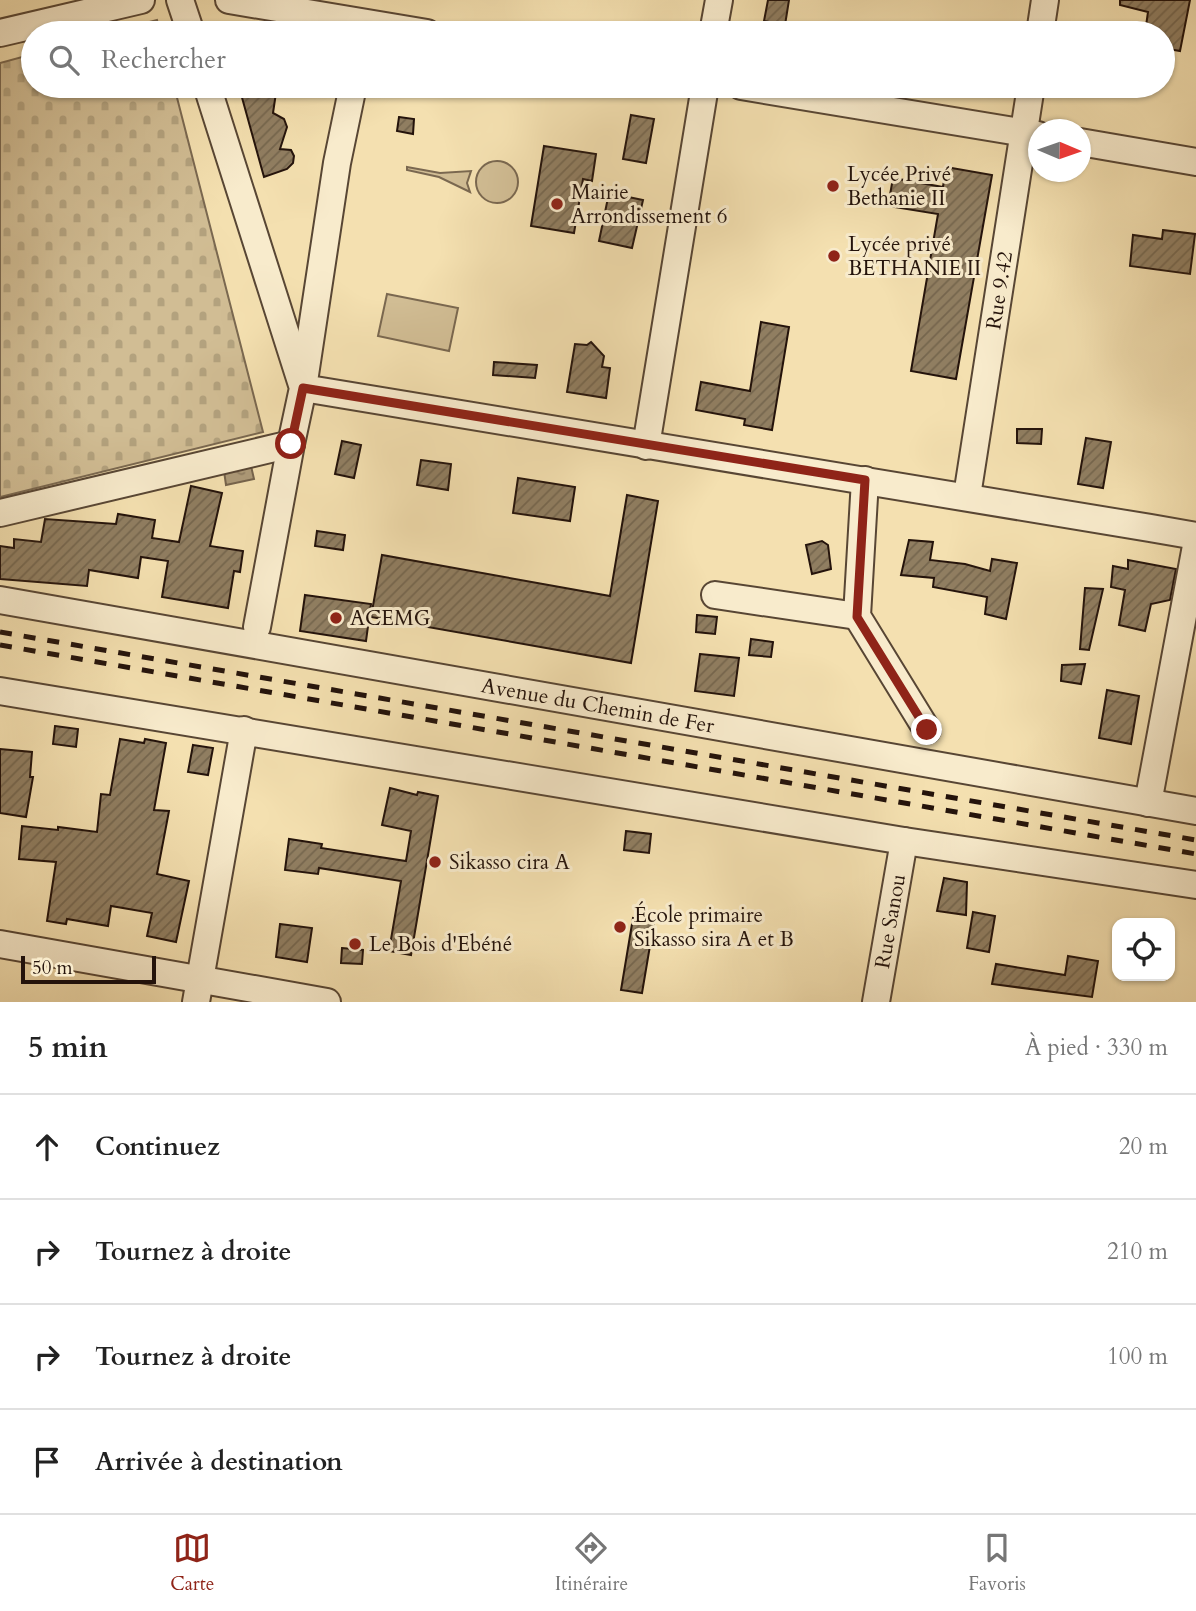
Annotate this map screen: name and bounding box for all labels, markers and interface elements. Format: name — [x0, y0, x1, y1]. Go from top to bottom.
search box — [21, 21, 1175, 98]
icon: search — [45, 41, 83, 79]
text: Rechercher — [101, 42, 226, 77]
north arrow — [1028, 119, 1091, 182]
place label: Lycée Privé Bethanie II — [847, 160, 951, 213]
place label: Mairie Arrondissement 6 — [571, 178, 727, 231]
marker: Lycée Privé Bethanie II — [825, 178, 841, 194]
marker: Mairie Arrondissement 6 — [549, 196, 565, 212]
place label: Lycée privé BETHANIE II — [848, 230, 981, 283]
marker: Lycée privé BETHANIE II — [826, 248, 842, 264]
street label: Rue 9.42 — [979, 249, 1020, 332]
route start — [275, 428, 306, 459]
place label: ACEMG — [350, 604, 431, 633]
marker: ACEMG — [328, 610, 344, 626]
street label: Avenue du Chemin de Fer — [479, 671, 717, 740]
route end — [911, 714, 942, 745]
place label: Sikasso cira A — [449, 848, 570, 877]
marker: Sikasso cira A — [427, 854, 443, 870]
street label: Rue Sanou — [868, 872, 913, 971]
place label: École primaire Sikasso sira A et B — [634, 901, 794, 954]
map controls — [1112, 918, 1175, 981]
button: locate — [1112, 918, 1175, 981]
marker: École primaire Sikasso sira A et B — [612, 919, 628, 935]
place label: Le Bois d'Ebéné — [369, 930, 512, 959]
marker: Le Bois d'Ebéné — [347, 936, 363, 952]
scale bar — [21, 953, 156, 985]
text: 50 m — [32, 955, 73, 981]
text: 5 min — [28, 1027, 108, 1068]
text: À pied · 330 m — [1025, 1032, 1168, 1063]
icon: ahead — [28, 1128, 66, 1166]
text: Continuez — [95, 1129, 220, 1164]
text: 20 m — [1119, 1131, 1168, 1162]
icon: right — [28, 1233, 66, 1271]
text: Tournez à droite — [95, 1234, 291, 1269]
text: 210 m — [1107, 1236, 1168, 1267]
icon: right — [28, 1338, 66, 1376]
text: Tournez à droite — [95, 1339, 291, 1374]
text: 100 m — [1107, 1341, 1168, 1372]
icon: arrive — [28, 1443, 66, 1481]
text: Arrivée à destination — [95, 1444, 343, 1479]
tab: Carte — [170, 1529, 214, 1597]
tab: Itinéraire — [555, 1529, 628, 1597]
tab: Favoris — [968, 1529, 1026, 1597]

